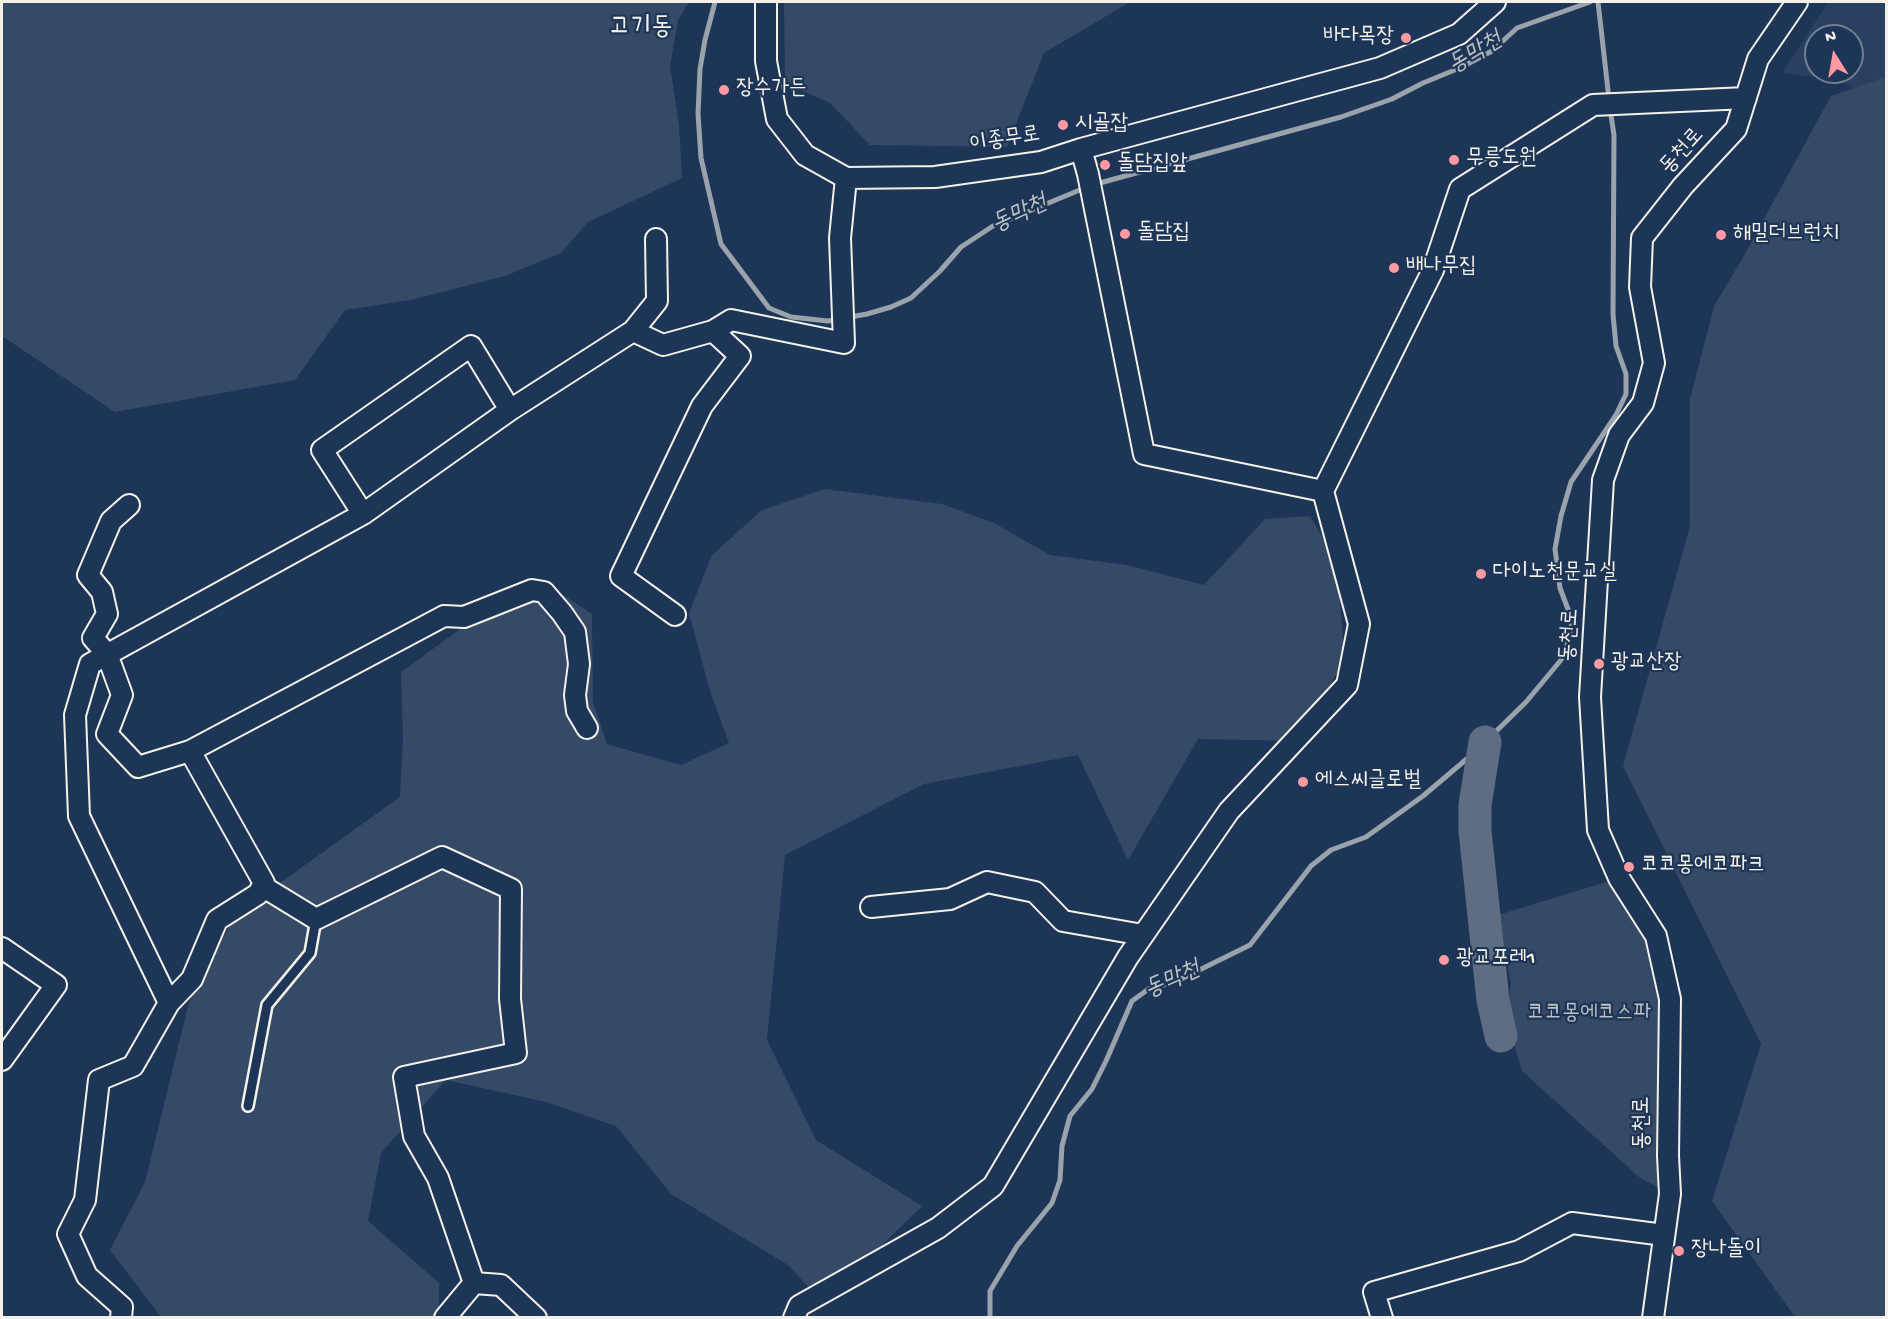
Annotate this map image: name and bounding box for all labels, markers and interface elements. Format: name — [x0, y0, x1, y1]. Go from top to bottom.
district label: 고기동 — [610, 13, 672, 45]
north arrow — [1804, 24, 1864, 84]
place label: 바다목장 — [1323, 25, 1394, 51]
water label: 동막천 — [1444, 27, 1508, 81]
text: N — [1824, 27, 1838, 48]
marker: 바다목장 — [1399, 31, 1413, 45]
place label: 장수가든 — [736, 77, 807, 103]
marker: 장수가든 — [717, 83, 731, 97]
place label: 시골잡 — [1075, 112, 1128, 138]
marker: 시골잡 — [1056, 118, 1070, 132]
street label: 이종무로 — [968, 122, 1042, 160]
street label: 동천로 — [1655, 123, 1711, 181]
place label: 무릉도원 — [1466, 147, 1537, 173]
place label: 돌담집앞 — [1117, 152, 1188, 178]
marker: 무릉도원 — [1447, 153, 1461, 167]
marker: 돌담집앞 — [1098, 158, 1112, 172]
water label: 동막천 — [988, 190, 1052, 240]
place label: 돌담집 — [1137, 221, 1190, 247]
place label: 해밀더브런치 — [1733, 222, 1839, 248]
marker: 돌담집 — [1118, 227, 1132, 241]
marker: 해밀더브런치 — [1714, 228, 1728, 242]
place label: 배나무집 — [1406, 255, 1477, 281]
marker: 배나무집 — [1387, 261, 1401, 275]
place label: 다이노천문교실 — [1493, 561, 1617, 587]
marker: 다이노천문교실 — [1474, 567, 1488, 581]
street label: 동천로 — [1556, 608, 1586, 662]
place label: 광교산장 — [1611, 651, 1682, 677]
marker: 광교산장 — [1592, 657, 1606, 671]
place label: 에스씨글로벌 — [1315, 769, 1421, 795]
marker: 에스씨글로벌 — [1296, 775, 1310, 789]
place label: 코코몽에코파크 — [1641, 854, 1765, 880]
marker: 코코몽에코파크 — [1622, 860, 1636, 874]
place label: 광교포레1 — [1456, 947, 1536, 973]
marker: 광교포레1 — [1437, 953, 1451, 967]
water label: 동막천 — [1141, 956, 1205, 1006]
park label: 코코몽에코스파 — [1527, 1002, 1651, 1028]
street label: 동천로 — [1631, 1096, 1657, 1150]
place label: 장나돌이 — [1691, 1238, 1762, 1264]
marker: 장나돌이 — [1672, 1244, 1686, 1258]

